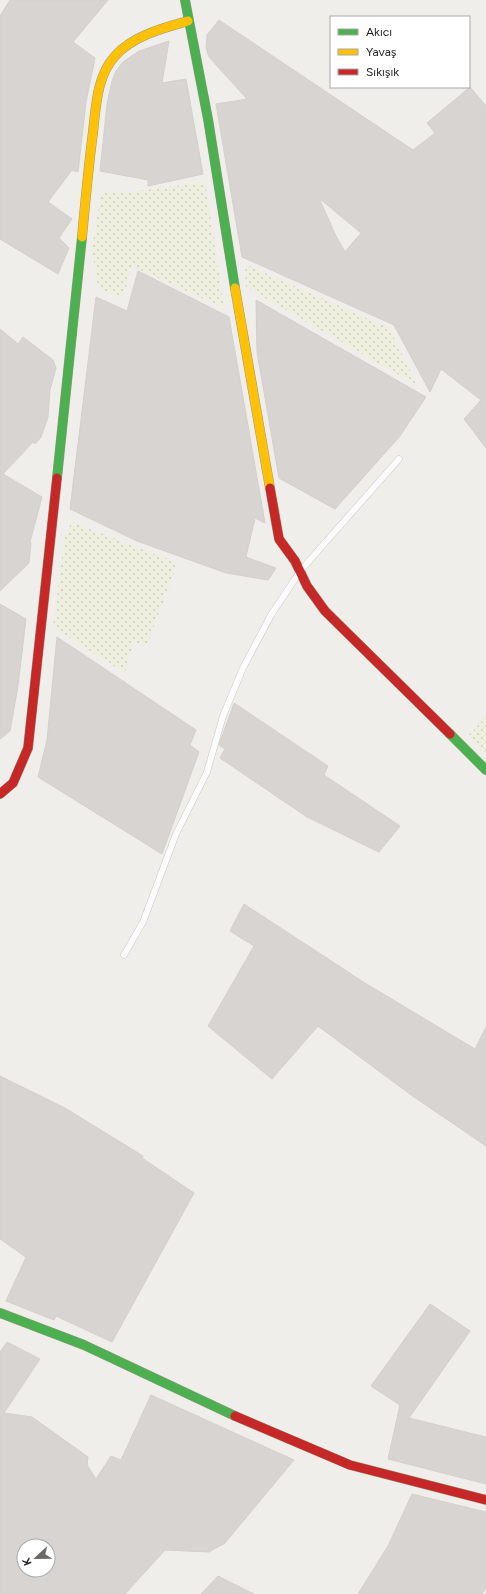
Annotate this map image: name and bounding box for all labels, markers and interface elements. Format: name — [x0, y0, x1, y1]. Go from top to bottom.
legend — [330, 16, 470, 88]
text: Akıcı — [366, 25, 392, 39]
text: Yavaş — [366, 45, 397, 59]
text: Sıkışık — [366, 65, 399, 79]
north arrow — [16, 1538, 56, 1578]
text: K — [20, 1555, 35, 1567]

